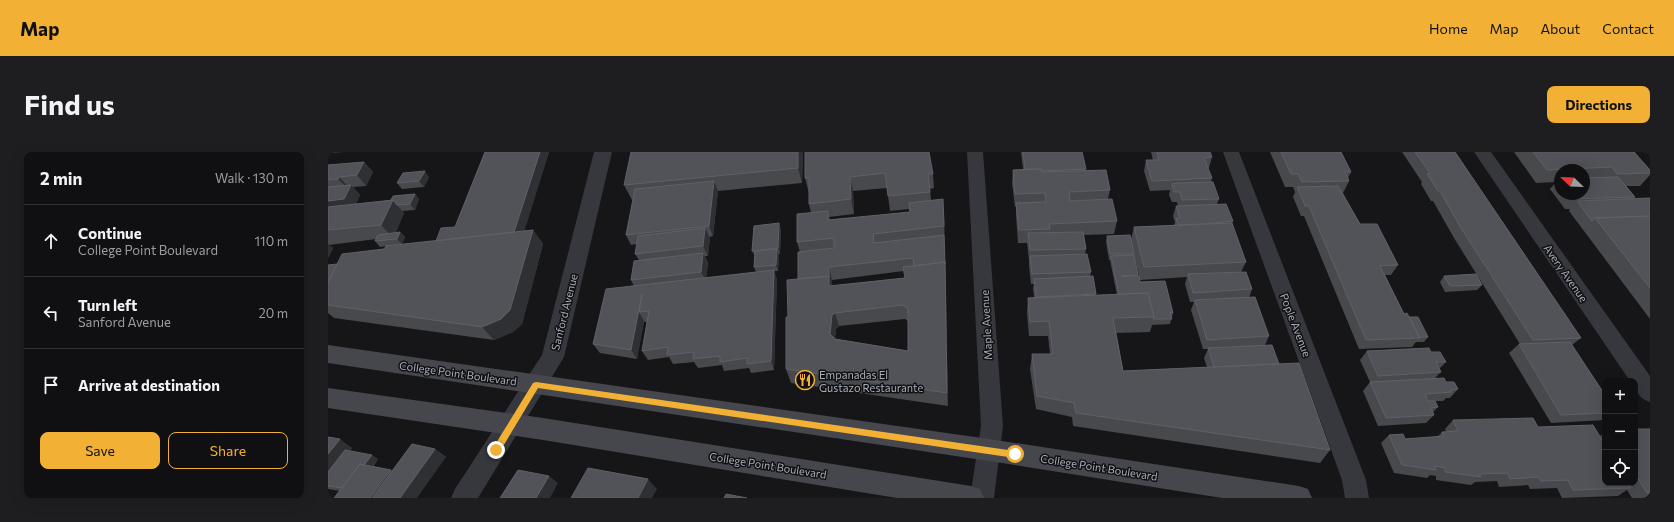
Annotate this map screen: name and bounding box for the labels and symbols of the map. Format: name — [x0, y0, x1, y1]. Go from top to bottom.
north arrow — [1554, 164, 1590, 200]
street label: Avery Avenue — [1541, 242, 1591, 304]
street label: Sanford Avenue — [548, 272, 580, 352]
street label: Maple Avenue — [978, 289, 994, 360]
street label: Pople Avenue — [1278, 291, 1314, 359]
street label: College Point Boulevard — [398, 358, 518, 388]
place label: Empanadas El Gustazo Restaurante — [819, 368, 924, 394]
restaurant icon: Empanadas El Gustazo Restaurante — [794, 369, 816, 391]
route end — [487, 441, 505, 459]
route start — [1006, 445, 1024, 463]
street label: College Point Boulevard — [709, 449, 827, 481]
street label: College Point Boulevard — [1040, 451, 1158, 483]

